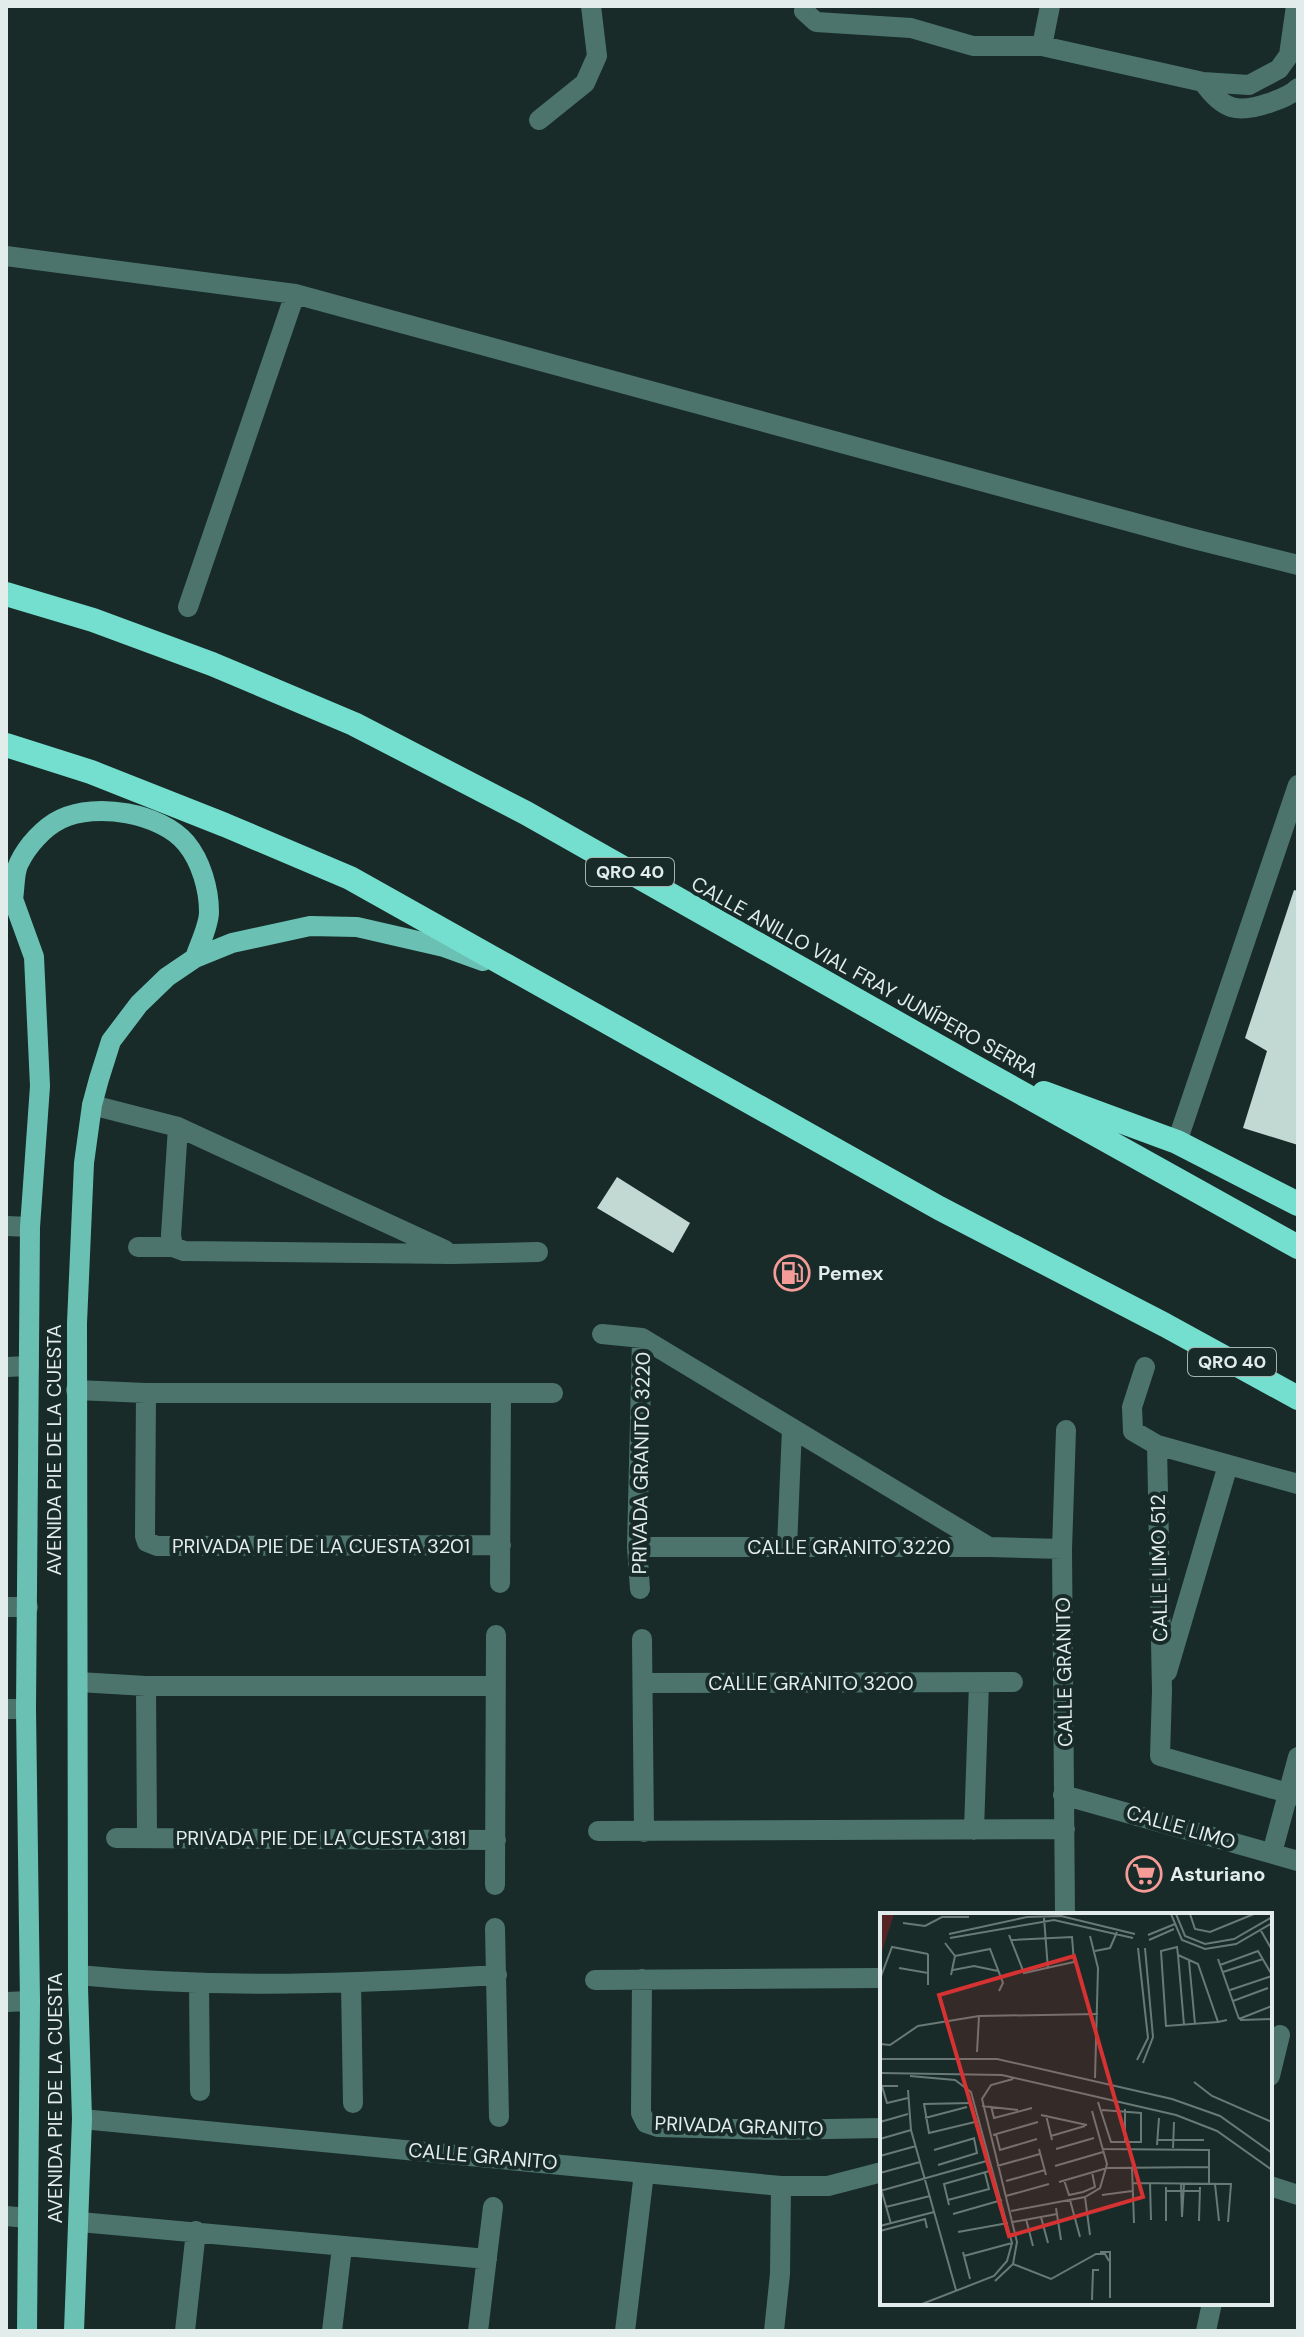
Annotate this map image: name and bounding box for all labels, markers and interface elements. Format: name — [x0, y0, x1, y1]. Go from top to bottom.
road number: QRO 40 — [586, 858, 674, 886]
street label: CALLE ANILLO VIAL FRAY JUNÍPERO SERRA — [687, 870, 1043, 1084]
fuel station icon: Pemex — [773, 1254, 811, 1292]
place label: Pemex — [818, 1260, 884, 1286]
street label: AVENIDA PIE DE LA CUESTA — [41, 1324, 67, 1576]
road number: QRO 40 — [1188, 1348, 1276, 1376]
street label: PRIVADA GRANITO 3220 — [626, 1351, 656, 1575]
street label: CALLE LIMO 512 — [1145, 1494, 1173, 1642]
street label: PRIVADA PIE DE LA CUESTA 3201 — [172, 1533, 470, 1559]
street label: CALLE GRANITO 3220 — [747, 1534, 951, 1560]
street label: CALLE GRANITO — [1050, 1597, 1078, 1747]
street label: CALLE GRANITO 3200 — [708, 1670, 914, 1696]
street label: CALLE LIMO — [1123, 1799, 1239, 1855]
street label: PRIVADA PIE DE LA CUESTA 3181 — [176, 1825, 466, 1851]
supermarket icon: Asturiano — [1125, 1855, 1163, 1893]
place label: Asturiano — [1170, 1861, 1265, 1887]
inset map — [880, 1913, 1272, 2305]
street label: AVENIDA PIE DE LA CUESTA — [42, 1972, 68, 2224]
street label: PRIVADA GRANITO — [654, 2110, 824, 2142]
street label: CALLE GRANITO — [407, 2137, 559, 2175]

